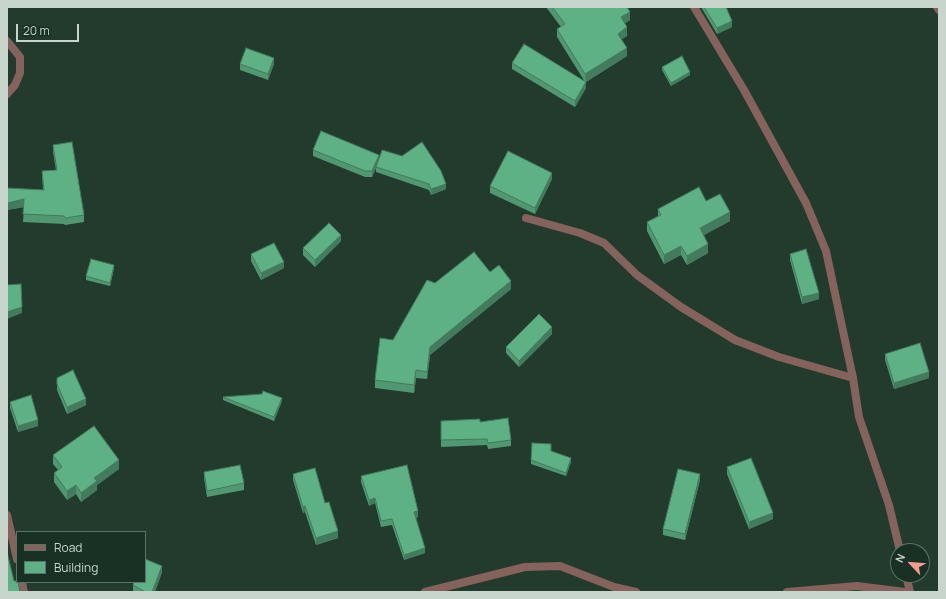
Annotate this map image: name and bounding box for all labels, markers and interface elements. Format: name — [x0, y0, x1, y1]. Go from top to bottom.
scale bar — [18, 16, 81, 42]
text: 20 m — [23, 22, 50, 39]
legend — [16, 531, 146, 583]
text: Road — [54, 539, 82, 556]
north arrow — [890, 543, 930, 583]
text: N — [891, 551, 908, 565]
text: Building — [54, 559, 98, 576]

